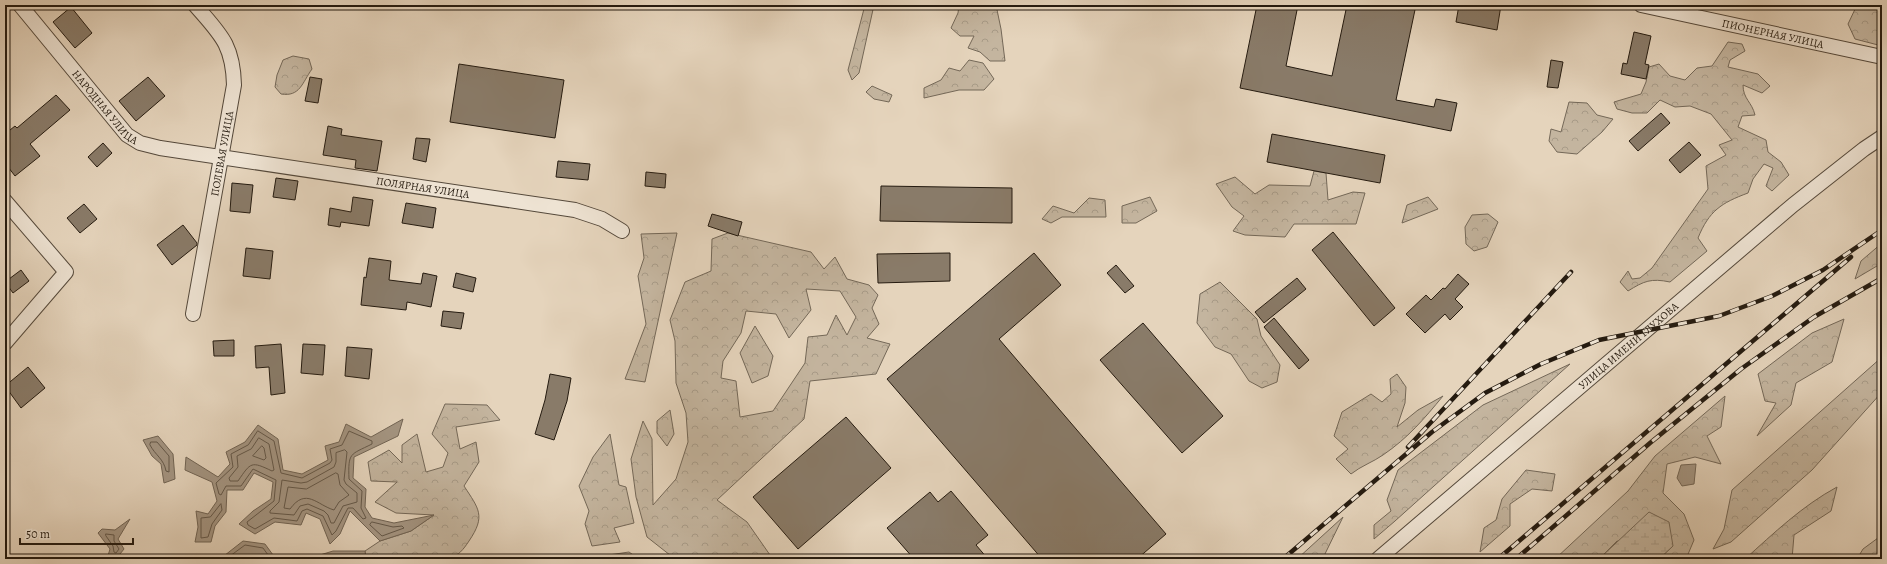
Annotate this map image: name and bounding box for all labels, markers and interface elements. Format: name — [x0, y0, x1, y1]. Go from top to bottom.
street label: ПИОНЕРНАЯ УЛИЦА — [1721, 16, 1826, 52]
street label: НАРОДНАЯ УЛИЦА — [68, 67, 141, 148]
street label: ПОЛЕВАЯ УЛИЦА — [207, 109, 237, 197]
street label: ПОЛЯРНАЯ УЛИЦА — [375, 173, 471, 202]
street label: УЛИЦА ИМЕНИ ГЛУХОВА — [1575, 299, 1682, 393]
scale bar — [20, 520, 133, 546]
text: 50 m — [26, 526, 50, 542]

